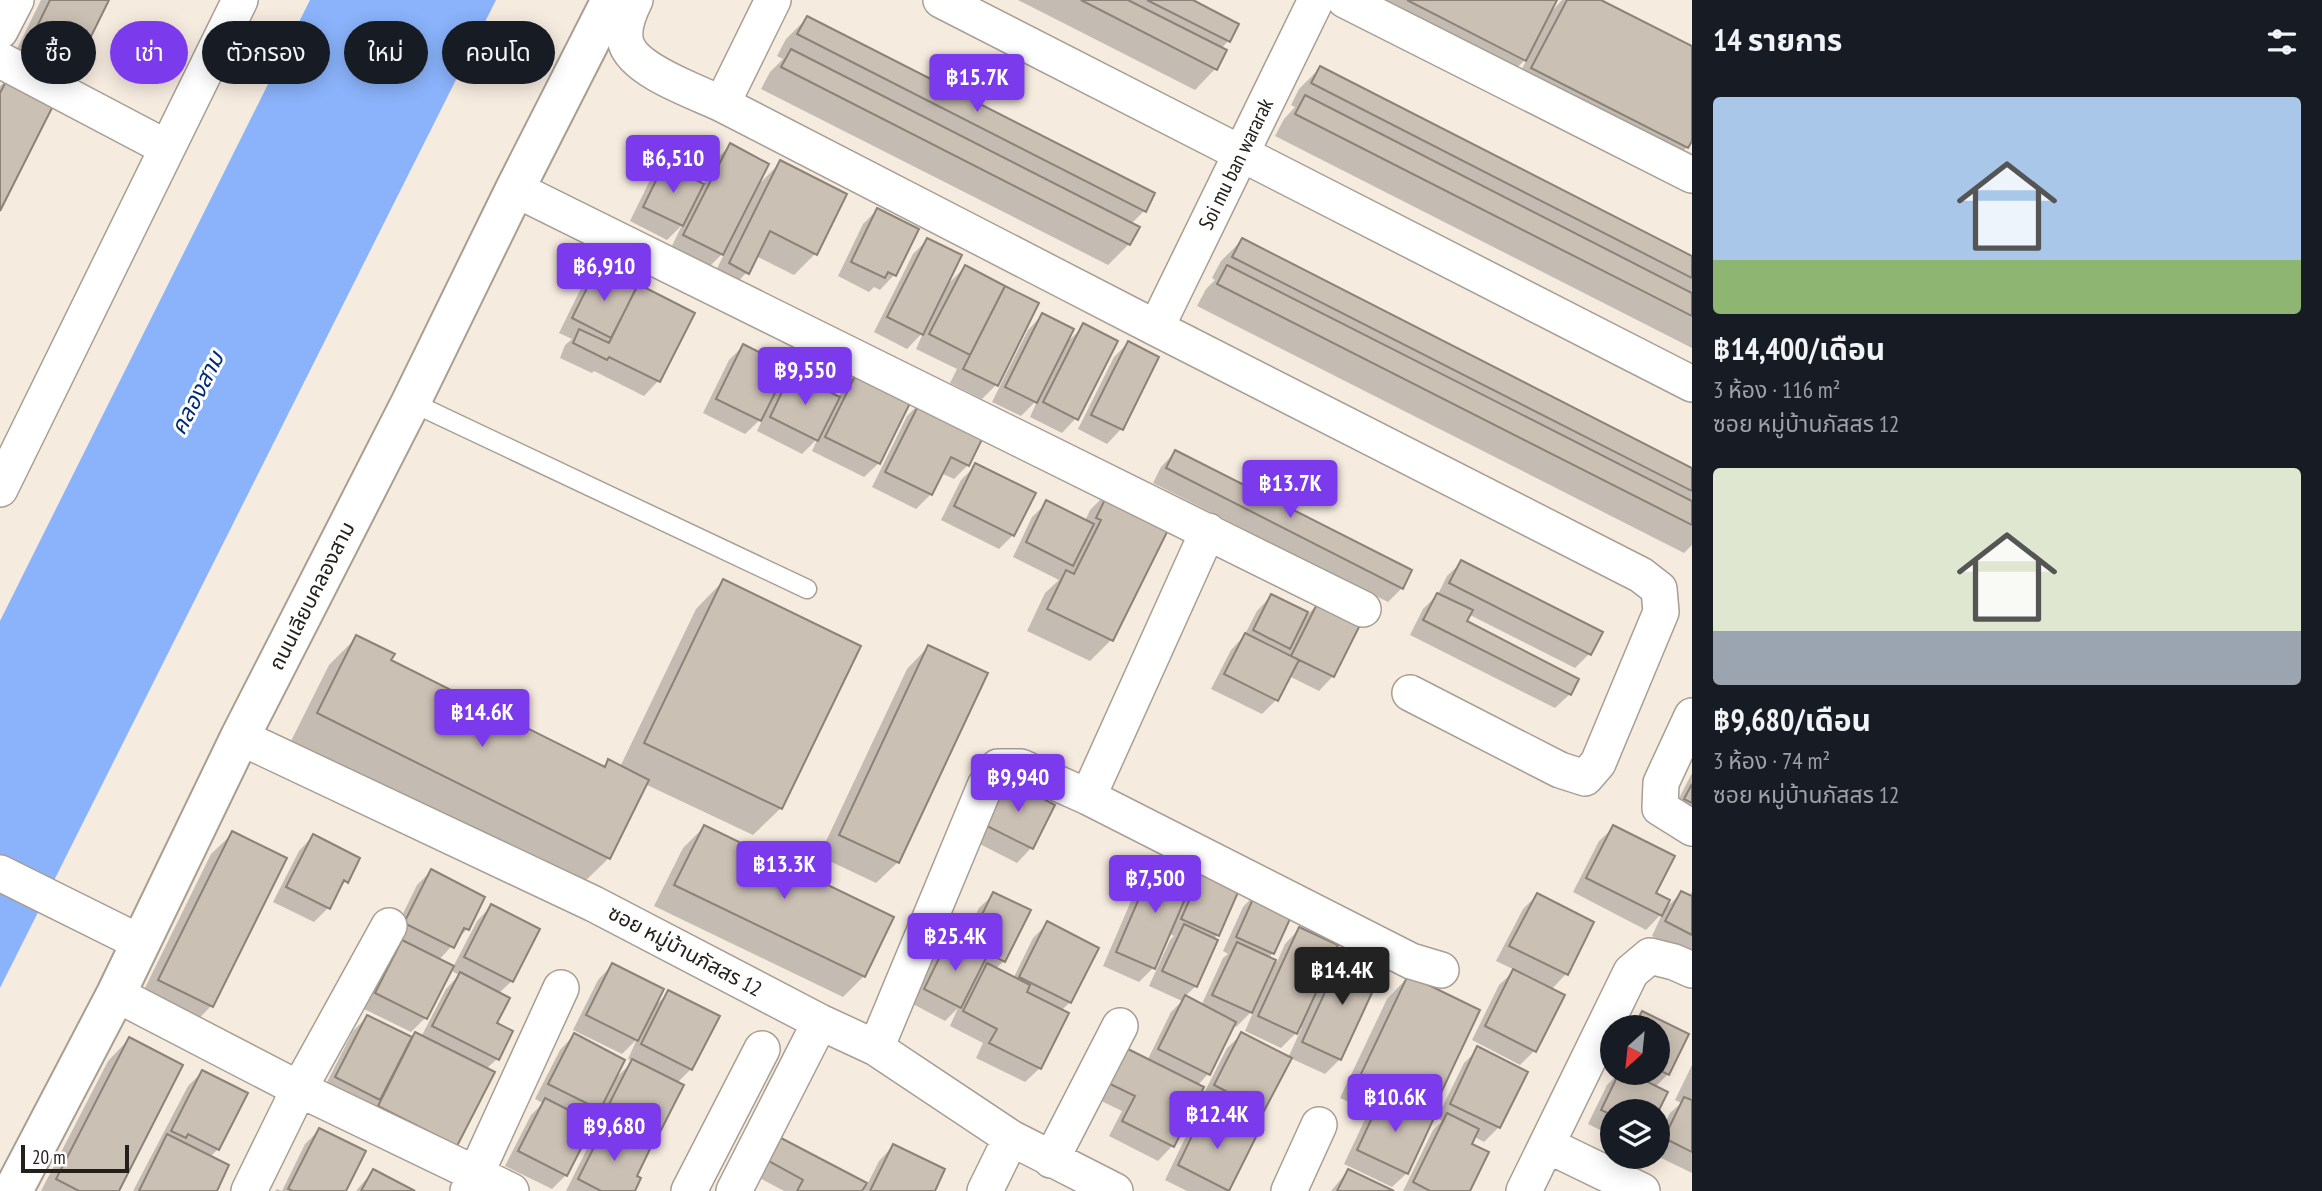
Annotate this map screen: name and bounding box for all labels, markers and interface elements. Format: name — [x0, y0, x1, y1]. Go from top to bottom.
text: 14 รายการ — [1713, 20, 1842, 59]
chip: ซื้อ — [21, 21, 96, 84]
chip: เช่า — [110, 21, 188, 84]
chip: ตัวกรอง — [202, 21, 330, 84]
chip: ใหม่ — [344, 21, 428, 84]
chip: คอนโด — [442, 21, 555, 84]
icon: filters — [2263, 23, 2301, 61]
pin: ฿15.7K — [920, 54, 1034, 114]
text: ฿15.7K — [945, 62, 1009, 91]
street label: Soi mu ban wararak — [1192, 94, 1279, 234]
pin: ฿6,510 — [616, 136, 730, 195]
text: ฿6,510 — [642, 143, 704, 172]
icon: home — [1944, 143, 2070, 269]
pin: ฿6,910 — [547, 244, 661, 303]
text: ฿6,910 — [573, 251, 635, 280]
text: ฿14,400/เดือน — [1713, 329, 1885, 368]
water label: คลองสาม — [163, 345, 231, 439]
pin: ฿9,550 — [748, 348, 862, 407]
text: ฿9,550 — [774, 355, 836, 384]
text: 3 ห้อง · 116 m² — [1713, 375, 1840, 404]
text: ซอย หมู่บ้านภัสสร 12 — [1713, 409, 1899, 438]
pin: ฿13.7K — [1233, 461, 1347, 520]
text: ฿13.7K — [1258, 468, 1322, 497]
icon: home — [1944, 514, 2070, 640]
street label: ถนนเลียบคลองสาม — [262, 517, 361, 675]
pin: ฿14.6K — [425, 690, 539, 749]
text: ฿14.6K — [450, 697, 514, 726]
text: ฿9,680/เดือน — [1713, 700, 1871, 739]
text: 3 ห้อง · 74 m² — [1713, 746, 1830, 775]
pin: ฿9,940 — [961, 754, 1075, 814]
text: ฿9,940 — [987, 762, 1049, 791]
text: ซอย หมู่บ้านภัสสร 12 — [1713, 780, 1899, 809]
pin: ฿13.3K — [727, 842, 841, 901]
text: ฿13.3K — [752, 849, 816, 878]
pin: ฿7,500 — [1098, 856, 1212, 915]
text: ฿7,500 — [1125, 863, 1185, 892]
street label: ซอย หมู่บ้านภัสสร 12 — [604, 899, 767, 1002]
pin: ฿25.4K — [898, 914, 1012, 973]
text: ฿25.4K — [923, 921, 987, 950]
pin: ฿14.4K — [1285, 948, 1399, 1007]
text: ฿14.4K — [1310, 955, 1374, 984]
north arrow — [1600, 1015, 1670, 1085]
map controls — [1600, 1015, 1670, 1169]
pin: ฿10.6K — [1338, 1074, 1452, 1134]
text: ฿10.6K — [1363, 1082, 1427, 1111]
pin: ฿12.4K — [1160, 1092, 1274, 1151]
text: ฿12.4K — [1185, 1099, 1249, 1128]
button: layers — [1600, 1099, 1670, 1169]
pin: ฿9,680 — [557, 1104, 671, 1163]
text: ฿9,680 — [583, 1111, 645, 1140]
scale bar — [21, 1142, 130, 1174]
text: 20 m — [32, 1145, 66, 1169]

